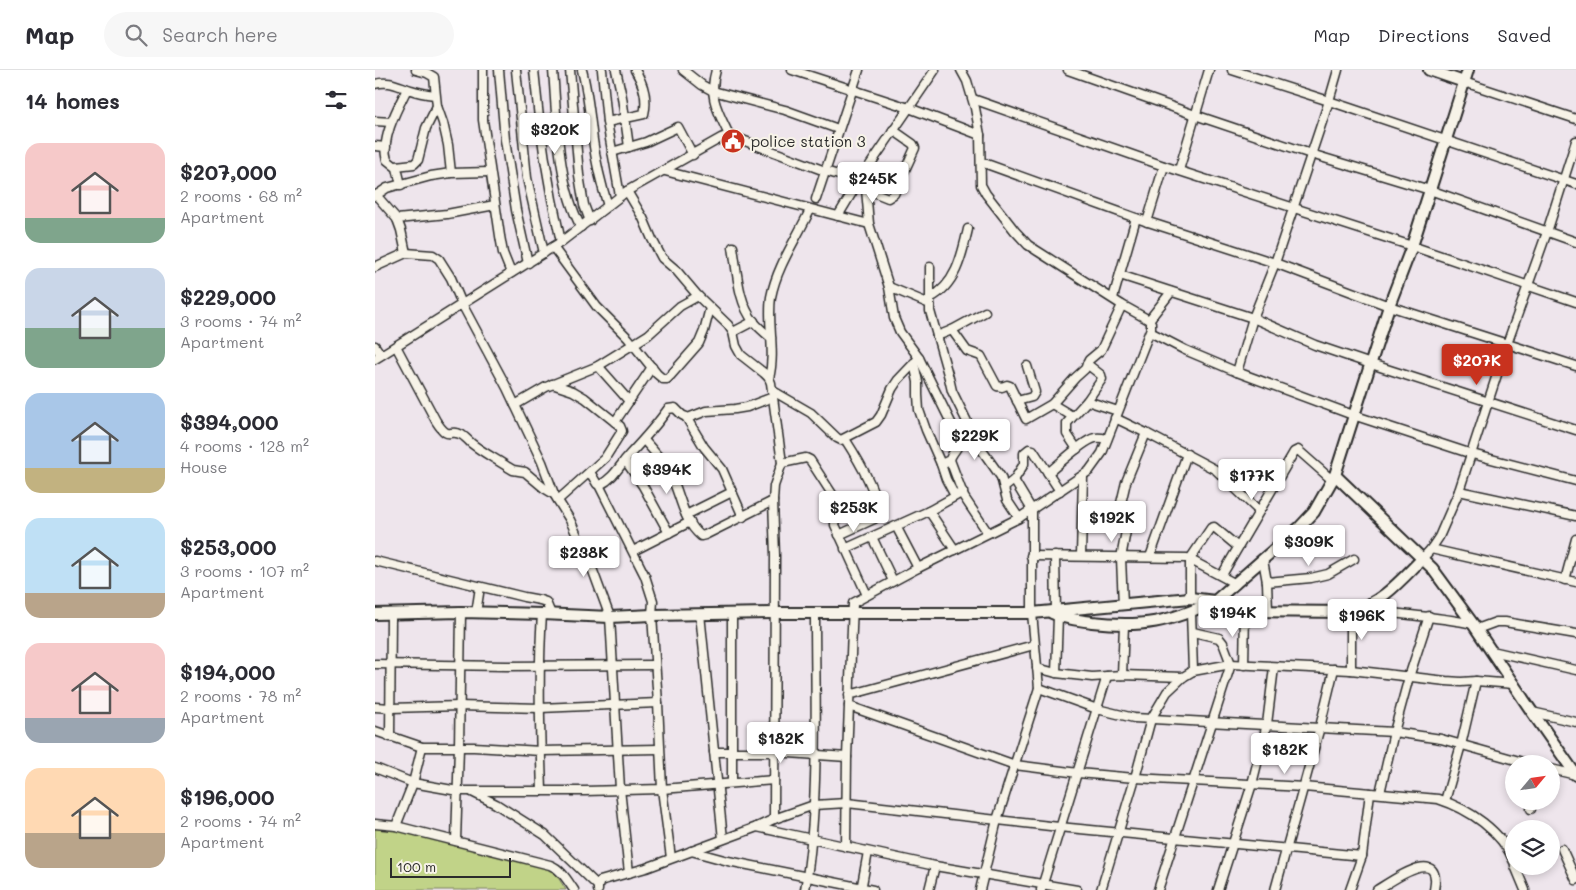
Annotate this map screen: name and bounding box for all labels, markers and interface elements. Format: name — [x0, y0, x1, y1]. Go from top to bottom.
search box — [104, 12, 454, 57]
text: Map — [25, 19, 74, 50]
icon: search — [122, 21, 150, 49]
text: Search here — [162, 22, 278, 47]
text: Map — [1313, 23, 1350, 47]
text: Directions — [1378, 23, 1470, 47]
text: Saved — [1498, 23, 1551, 47]
icon: filters — [322, 86, 350, 114]
text: 14 homes — [25, 87, 120, 114]
pin: $320K — [520, 112, 590, 155]
text: $320K — [530, 118, 580, 139]
public building icon: police station 3 — [720, 128, 746, 154]
place label: police station 3 — [751, 131, 866, 151]
text: $207,000 — [180, 158, 277, 185]
pin: $245K — [838, 162, 908, 204]
icon: home — [65, 163, 125, 223]
text: $245K — [849, 167, 897, 188]
text: 2 rooms · 68 m² — [180, 185, 302, 206]
text: Apartment — [180, 206, 265, 227]
text: $229,000 — [180, 283, 276, 310]
icon: home — [65, 288, 125, 348]
text: 3 rooms · 74 m² — [180, 310, 301, 331]
text: Apartment — [180, 331, 265, 352]
pin: $207K — [1442, 344, 1512, 386]
text: $207K — [1453, 349, 1501, 370]
text: $394,000 — [180, 408, 278, 435]
icon: home — [65, 413, 125, 473]
pin: $229K — [940, 418, 1010, 461]
text: $229K — [951, 424, 999, 445]
text: 4 rooms · 128 m² — [180, 435, 309, 456]
pin: $394K — [632, 452, 702, 495]
text: House — [180, 456, 227, 477]
text: $394K — [642, 458, 692, 479]
pin: $177K — [1217, 458, 1287, 501]
text: $177K — [1229, 464, 1275, 485]
pin: $253K — [819, 490, 889, 533]
text: $253K — [830, 496, 878, 517]
pin: $192K — [1077, 500, 1147, 543]
text: $192K — [1089, 506, 1135, 527]
pin: $309K — [1274, 524, 1344, 567]
text: $309K — [1284, 530, 1334, 551]
text: $253,000 — [180, 533, 277, 560]
pin: $238K — [549, 536, 619, 578]
icon: home — [65, 538, 125, 598]
text: $238K — [560, 541, 608, 562]
text: 3 rooms · 107 m² — [180, 560, 309, 581]
text: Apartment — [180, 581, 265, 602]
pin: $194K — [1198, 596, 1268, 638]
pin: $196K — [1327, 598, 1397, 641]
text: $194K — [1209, 601, 1257, 622]
text: $196K — [1339, 604, 1385, 625]
text: $194,000 — [180, 658, 275, 685]
icon: home — [65, 663, 125, 723]
text: 2 rooms · 78 m² — [180, 685, 301, 706]
text: Apartment — [180, 706, 265, 727]
pin: $182K — [746, 722, 816, 764]
text: $182K — [758, 727, 804, 748]
pin: $182K — [1250, 732, 1320, 775]
text: $182K — [1262, 738, 1308, 759]
north arrow — [1505, 755, 1560, 810]
map controls — [1505, 755, 1560, 875]
text: $196,000 — [180, 783, 275, 810]
icon: home — [65, 788, 125, 848]
text: 2 rooms · 74 m² — [180, 810, 301, 831]
button: layers — [1505, 820, 1560, 875]
text: Apartment — [180, 831, 265, 852]
scale bar — [390, 855, 511, 878]
text: 100 m — [397, 857, 436, 876]

